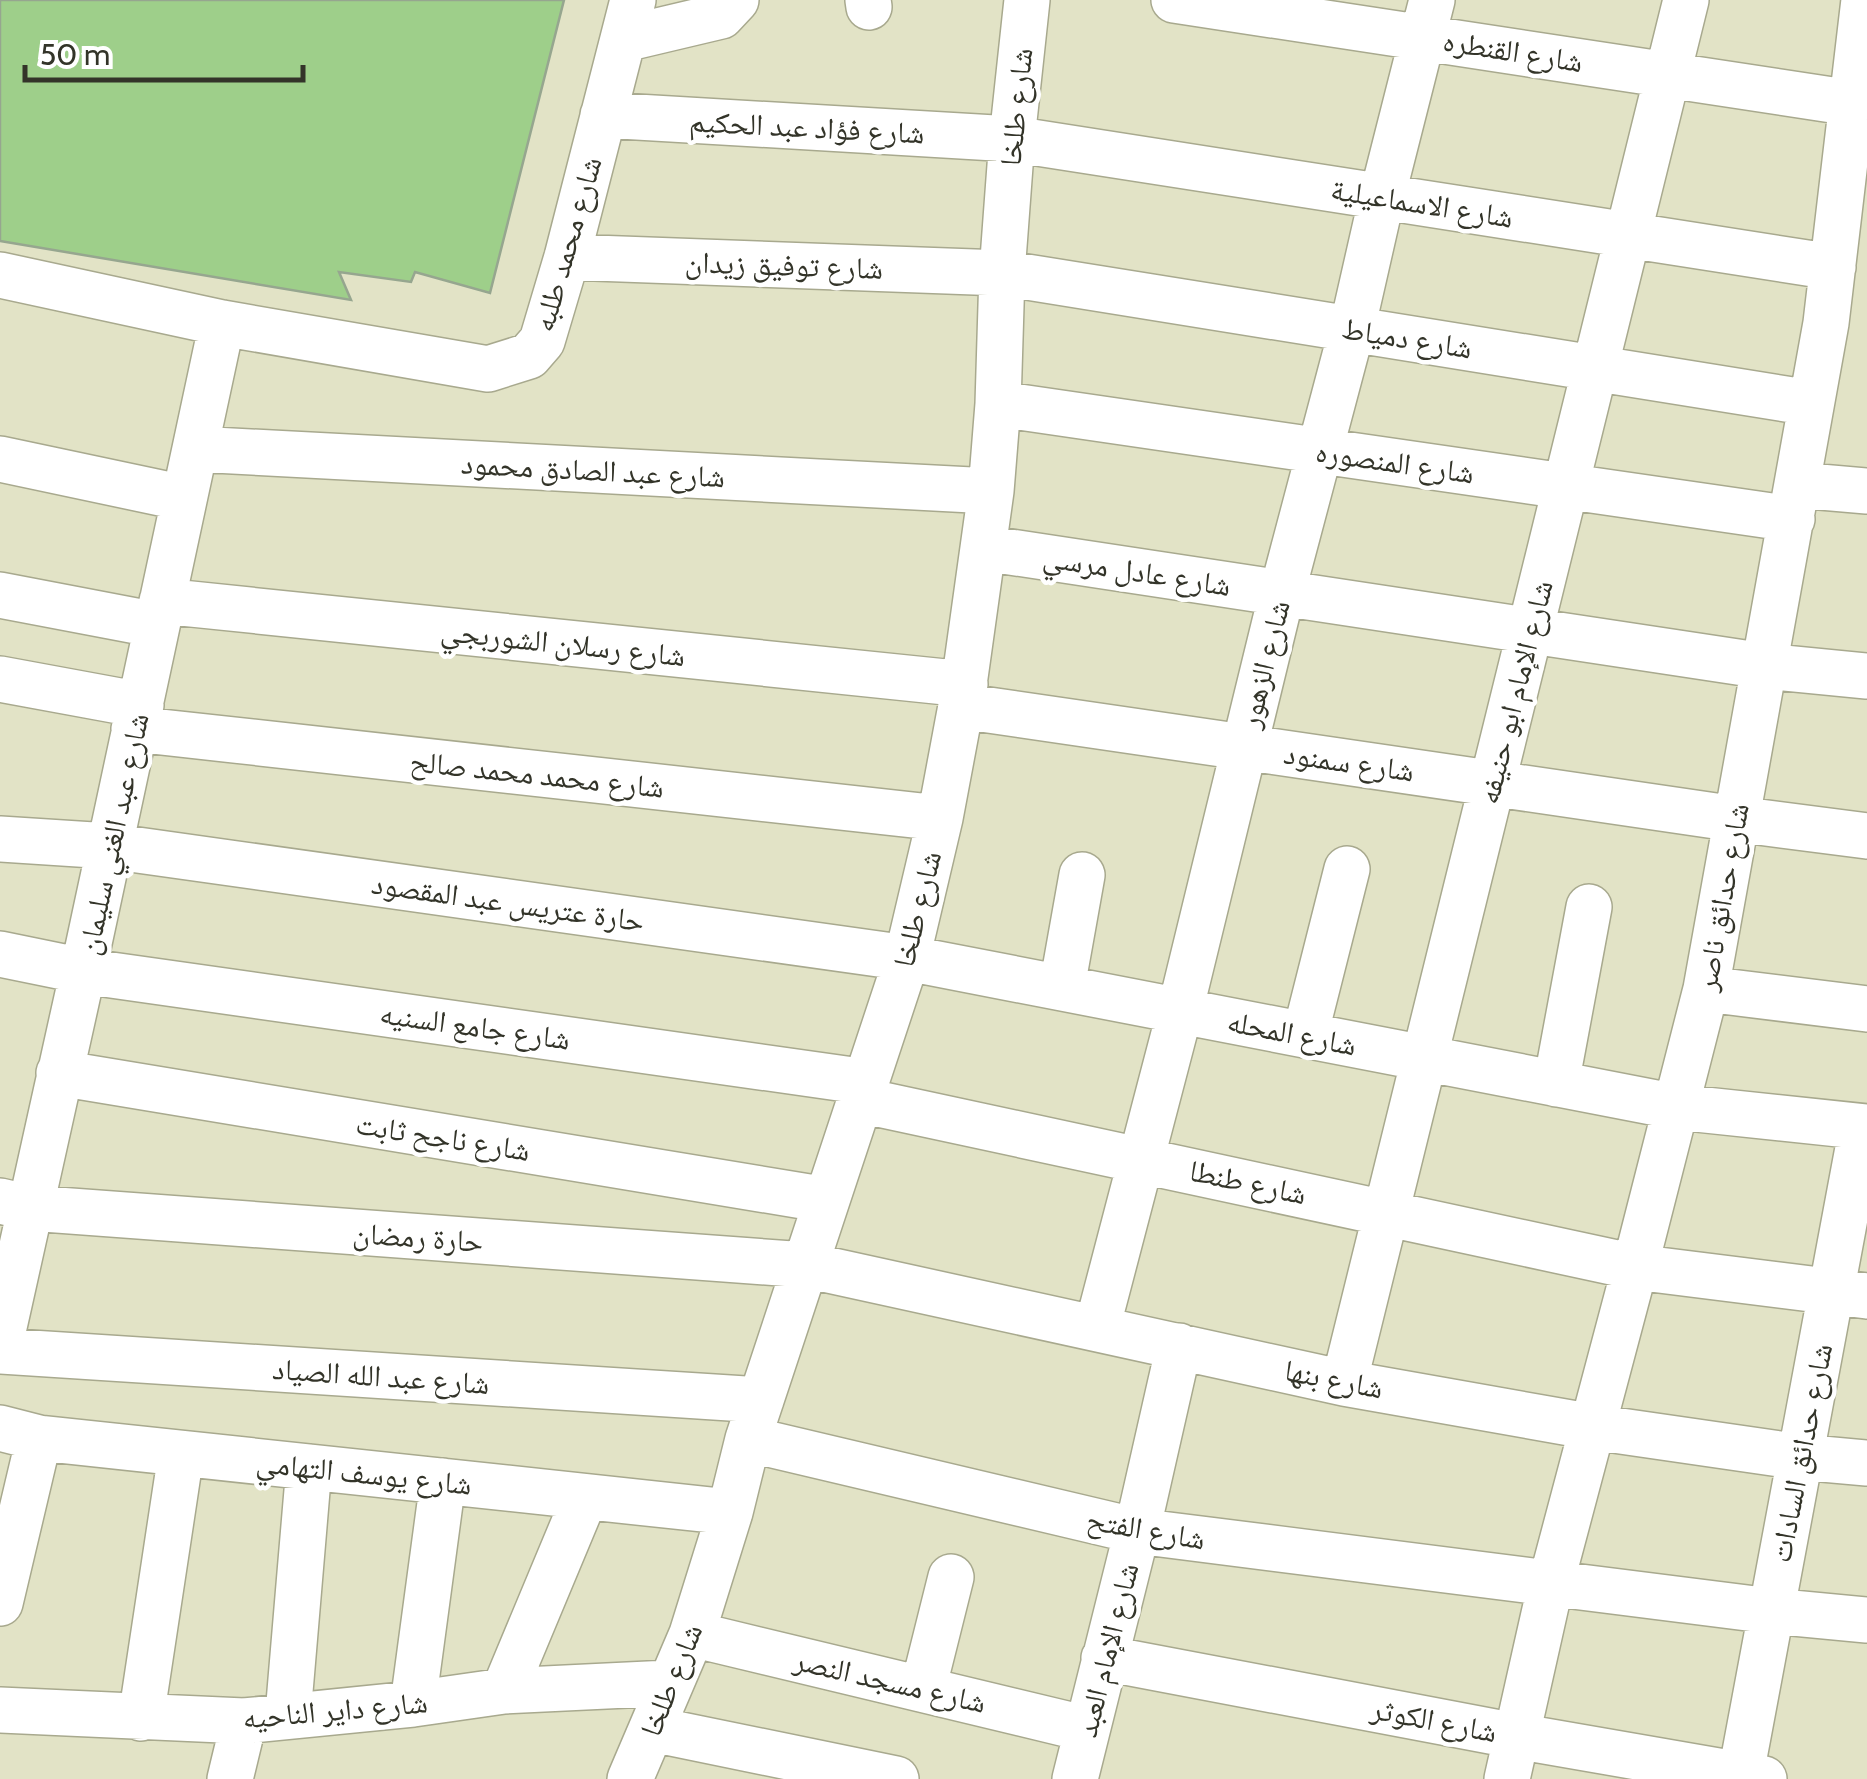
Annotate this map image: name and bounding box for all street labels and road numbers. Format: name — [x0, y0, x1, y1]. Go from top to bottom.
street label: شارع القنطره — [1440, 22, 1585, 81]
street label: شارع طلخا — [991, 46, 1042, 168]
street label: شارع فؤاد عبد الحكيم — [688, 102, 926, 154]
street label: شارع محمد طلبه — [524, 152, 611, 336]
street label: شارع الاسماعيلية — [1328, 170, 1516, 237]
street label: شارع توفيق زيدان — [684, 243, 884, 288]
street label: شارع دمياط — [1339, 309, 1475, 368]
street label: شارع المنصوره — [1313, 433, 1477, 492]
street label: شارع عبد الصادق محمود — [460, 445, 726, 496]
street label: شارع عادل مرسي — [1040, 538, 1234, 610]
street label: شارع الإمام ابو حنيفه — [1469, 576, 1562, 808]
street label: شارع الزهور — [1230, 596, 1299, 733]
street label: شارع رسلان الشوربجي — [438, 612, 687, 680]
street label: شارع عبد الغني سليمان — [69, 710, 162, 959]
street label: شارع سمنود — [1281, 735, 1417, 790]
street label: شارع محمد محمد صالح — [408, 742, 666, 807]
street label: شارع حدائق ناصر — [1687, 800, 1758, 995]
street label: شارع طلخا — [885, 847, 950, 971]
street label: حارة عتريس عبد المقصود — [369, 865, 647, 939]
street label: شارع جامع السنيه — [377, 994, 572, 1059]
street label: شارع المحله — [1224, 1002, 1360, 1065]
street label: شارع ناجح ثابت — [353, 1105, 533, 1170]
street label: شارع طنطا — [1186, 1152, 1310, 1213]
street label: حارة رمضان — [351, 1214, 485, 1260]
street label: شارع حدائق السادات — [1762, 1340, 1841, 1566]
street label: شارع عبد الله الصياد — [271, 1350, 491, 1403]
street label: شارع بنها — [1281, 1351, 1387, 1408]
street label: شارع يوسف التهامي — [254, 1443, 474, 1508]
street label: شارع الفتح — [1084, 1500, 1208, 1559]
street label: شارع الإمام العبد — [1068, 1559, 1147, 1741]
street label: شارع طلخا — [632, 1618, 711, 1742]
street label: شارع مسجد النصر — [789, 1641, 990, 1722]
street label: شارع داير الناحيه — [241, 1683, 429, 1738]
street label: شارع الكوثر — [1367, 1689, 1500, 1751]

